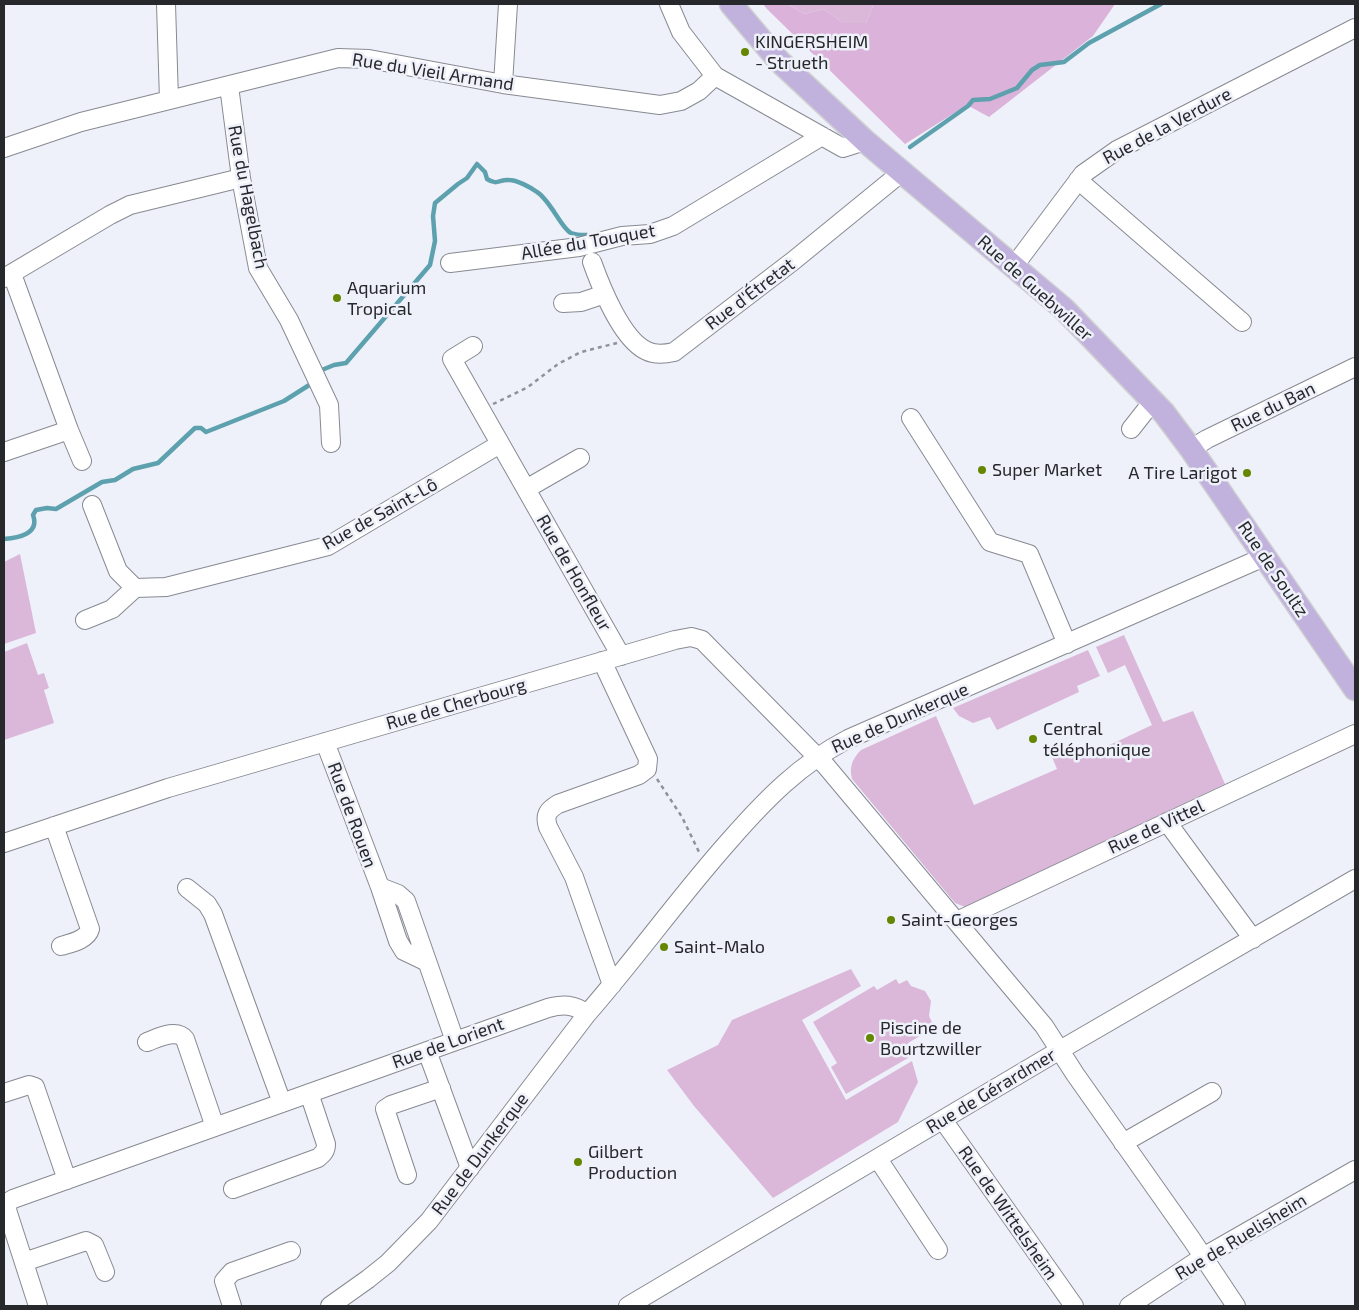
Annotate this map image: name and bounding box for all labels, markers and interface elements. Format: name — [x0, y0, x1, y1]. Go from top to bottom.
place label: KINGERSHEIM - Strueth — [755, 31, 868, 74]
marker: KINGERSHEIM - Strueth — [739, 46, 751, 58]
street label: Rue du Vieil Armand — [351, 49, 515, 95]
street label: Rue de la Verdure — [1099, 83, 1235, 169]
street label: Rue du Hagelbach — [223, 123, 273, 271]
street label: Allée du Touquet — [519, 220, 657, 264]
street label: Rue de Guebwiller — [973, 231, 1097, 345]
street label: Rue d'Étretat — [701, 253, 799, 335]
place label: Aquarium Tropical — [347, 277, 426, 320]
marker: Aquarium Tropical — [331, 292, 343, 304]
street label: Rue du Ban — [1227, 377, 1319, 437]
place label: Super Market — [992, 459, 1102, 481]
place label: A Tire Larigot — [1128, 462, 1237, 484]
marker: Super Market — [976, 464, 988, 476]
marker: A Tire Larigot — [1241, 467, 1253, 479]
street label: Rue de Saint-Lô — [319, 473, 441, 555]
street label: Rue de Honfleur — [532, 511, 616, 635]
street label: Rue de Soultz — [1233, 517, 1313, 621]
street label: Rue de Cherbourg — [384, 674, 528, 734]
street label: Rue de Dunkerque — [828, 678, 972, 758]
place label: Central téléphonique — [1043, 718, 1151, 761]
marker: Central téléphonique — [1027, 733, 1039, 745]
street label: Rue de Rouen — [323, 759, 381, 871]
street label: Rue de Vittel — [1105, 795, 1207, 859]
place label: Saint-Georges — [901, 909, 1018, 931]
marker: Saint-Georges — [885, 914, 897, 926]
place label: Saint-Malo — [674, 936, 765, 958]
marker: Saint-Malo — [658, 941, 670, 953]
street label: Rue de Lorient — [389, 1013, 507, 1073]
place label: Piscine de Bourtzwiller — [880, 1017, 982, 1060]
marker: Piscine de Bourtzwiller — [864, 1032, 876, 1044]
street label: Rue de Gérardmer — [922, 1044, 1060, 1138]
street label: Rue de Dunkerque — [427, 1089, 533, 1219]
place label: Gilbert Production — [588, 1141, 677, 1184]
street label: Rue de Wittelsheim — [954, 1142, 1062, 1284]
marker: Gilbert Production — [572, 1156, 584, 1168]
street label: Rue de Ruelisheim — [1171, 1189, 1311, 1285]

